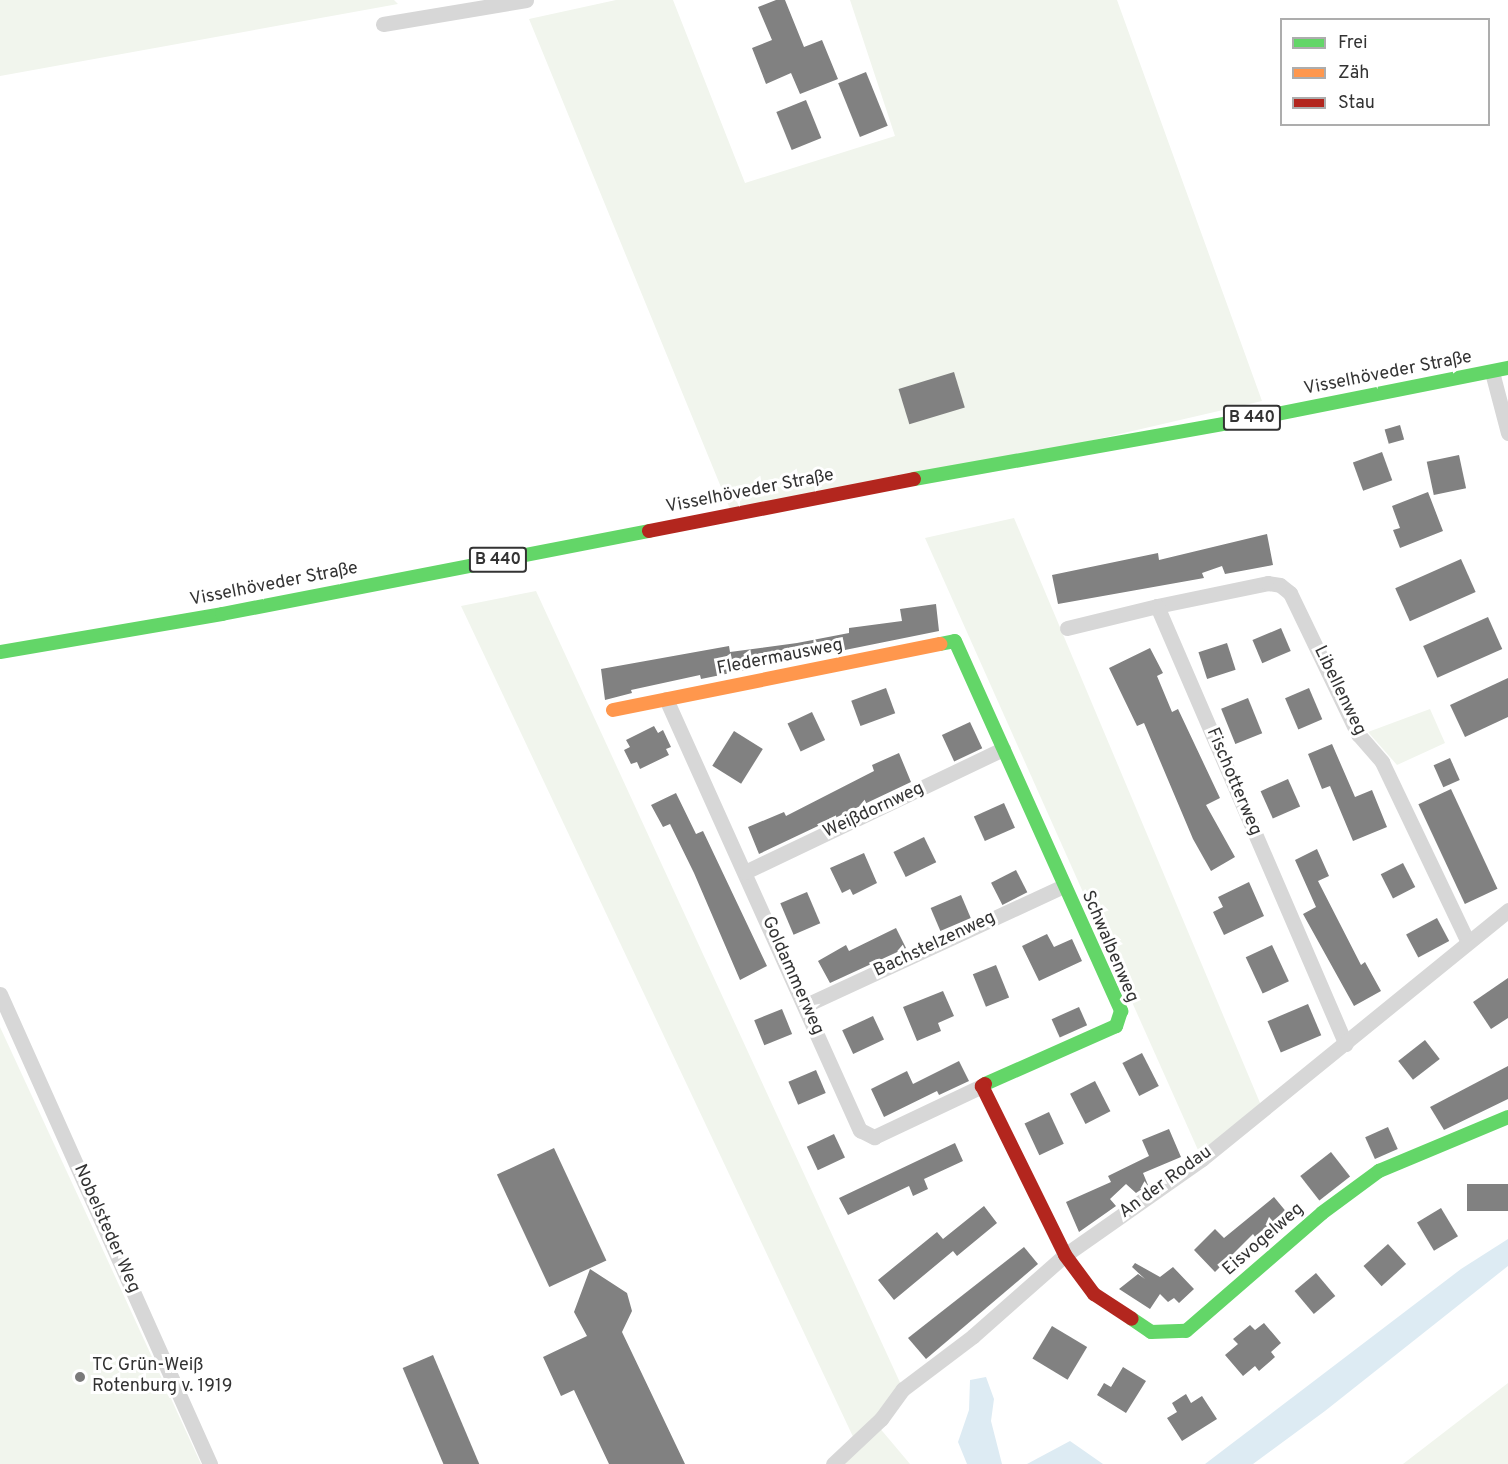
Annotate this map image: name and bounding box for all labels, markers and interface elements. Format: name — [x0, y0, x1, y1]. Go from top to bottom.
legend — [1280, 18, 1490, 126]
text: Frei — [1338, 32, 1368, 55]
text: Zäh — [1338, 62, 1369, 85]
text: Stau — [1338, 92, 1375, 115]
street label: Visselhöveder Straße — [1302, 347, 1474, 401]
road number: B 440 — [1222, 405, 1282, 431]
street label: Visselhöveder Straße — [664, 465, 836, 519]
road number: B 440 — [468, 547, 528, 573]
street label: Visselhöveder Straße — [188, 558, 360, 612]
street label: Fledermausweg — [715, 635, 845, 681]
street label: Libellenweg — [1308, 643, 1370, 739]
street label: Fischotterweg — [1201, 725, 1265, 839]
street label: Weißdornweg — [820, 778, 928, 844]
street label: Schwalbenweg — [1076, 888, 1142, 1006]
street label: Bachstelzenweg — [871, 907, 999, 983]
street label: Goldammerweg — [756, 913, 828, 1039]
street label: An der Rodau — [1115, 1142, 1217, 1224]
street label: Nobelsteder Weg — [68, 1161, 144, 1297]
street label: Eisvogelweg — [1219, 1199, 1309, 1281]
place label: TC Grün-Weiß Rotenburg v. 1919 — [92, 1356, 233, 1398]
marker: TC Grün-Weiß Rotenburg v. 1919 — [73, 1370, 87, 1384]

